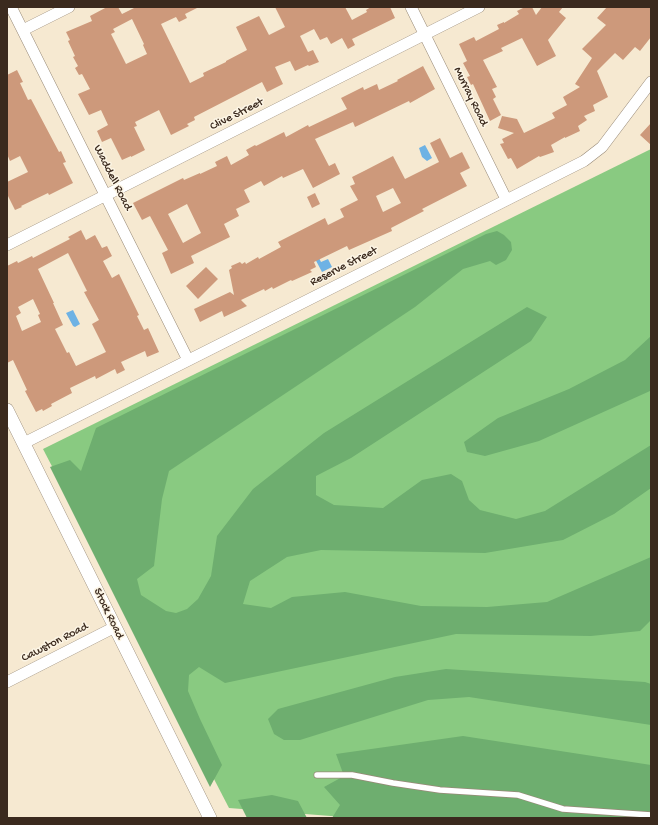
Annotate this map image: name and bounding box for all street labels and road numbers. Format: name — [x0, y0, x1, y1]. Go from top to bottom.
street label: Murray Road — [449, 65, 491, 129]
street label: Clive Street — [208, 95, 266, 135]
street label: Waddell Road — [89, 143, 135, 213]
street label: Reserve Street — [308, 244, 380, 290]
street label: Stock Road — [89, 586, 127, 642]
street label: Cawston Road — [19, 620, 91, 666]

